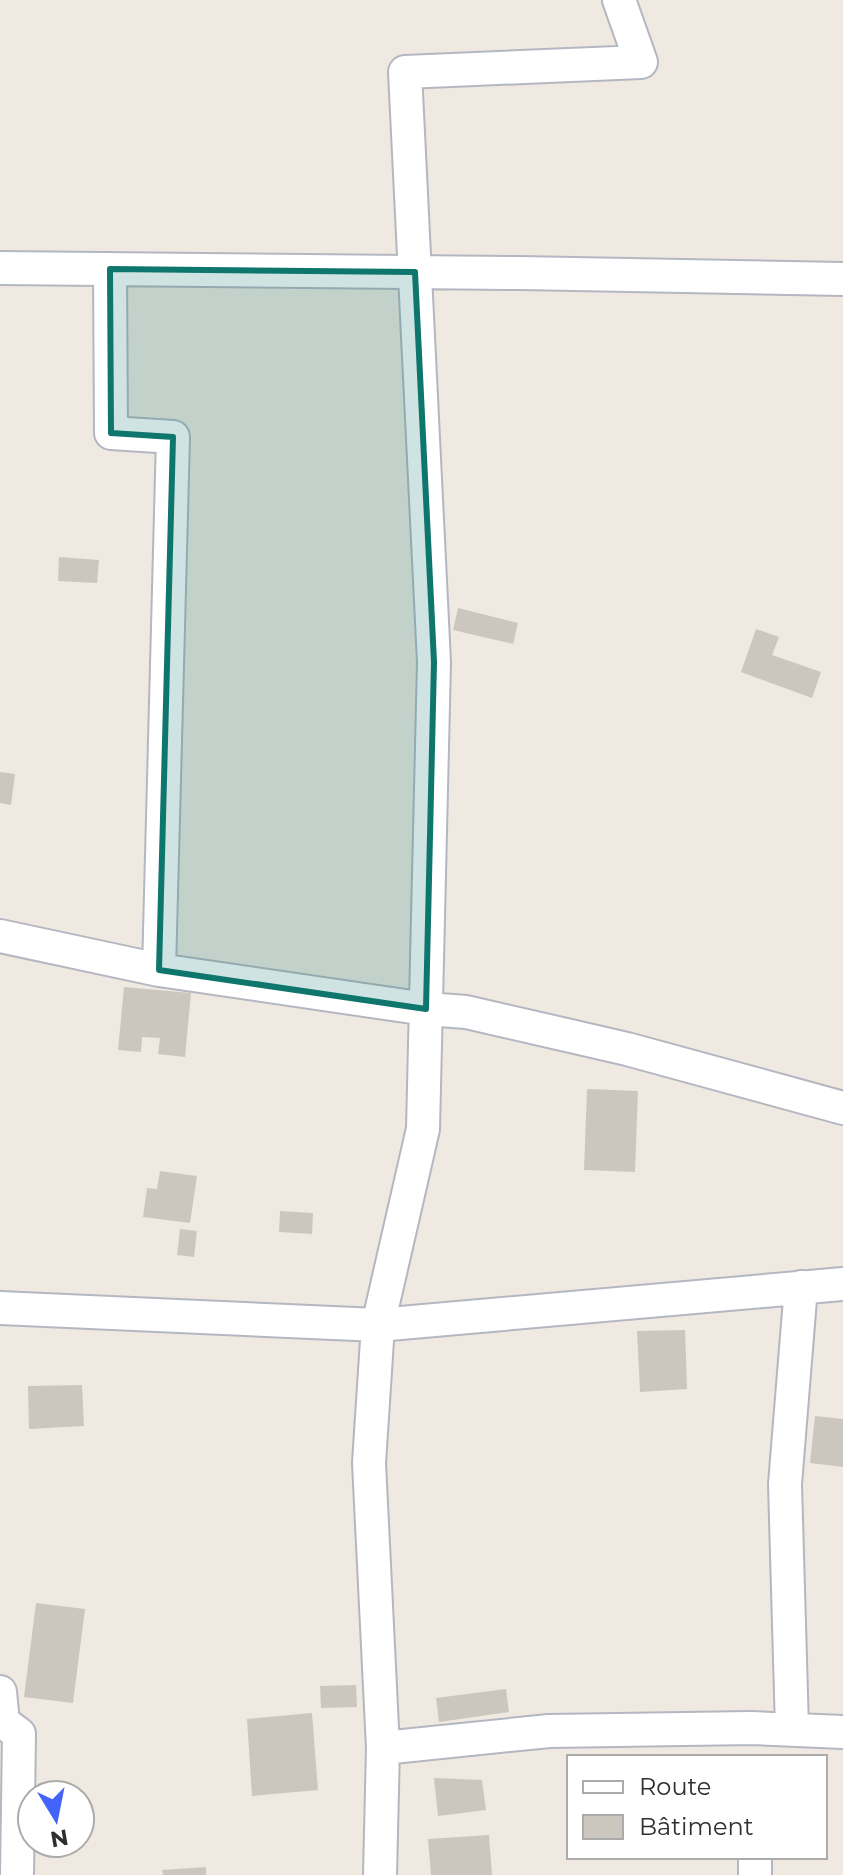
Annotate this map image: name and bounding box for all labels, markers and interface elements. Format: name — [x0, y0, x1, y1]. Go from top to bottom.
legend — [567, 1755, 827, 1859]
text: Route — [639, 1772, 711, 1801]
north arrow — [16, 1779, 96, 1859]
text: Bâtiment — [639, 1812, 754, 1841]
text: N — [48, 1823, 70, 1853]

